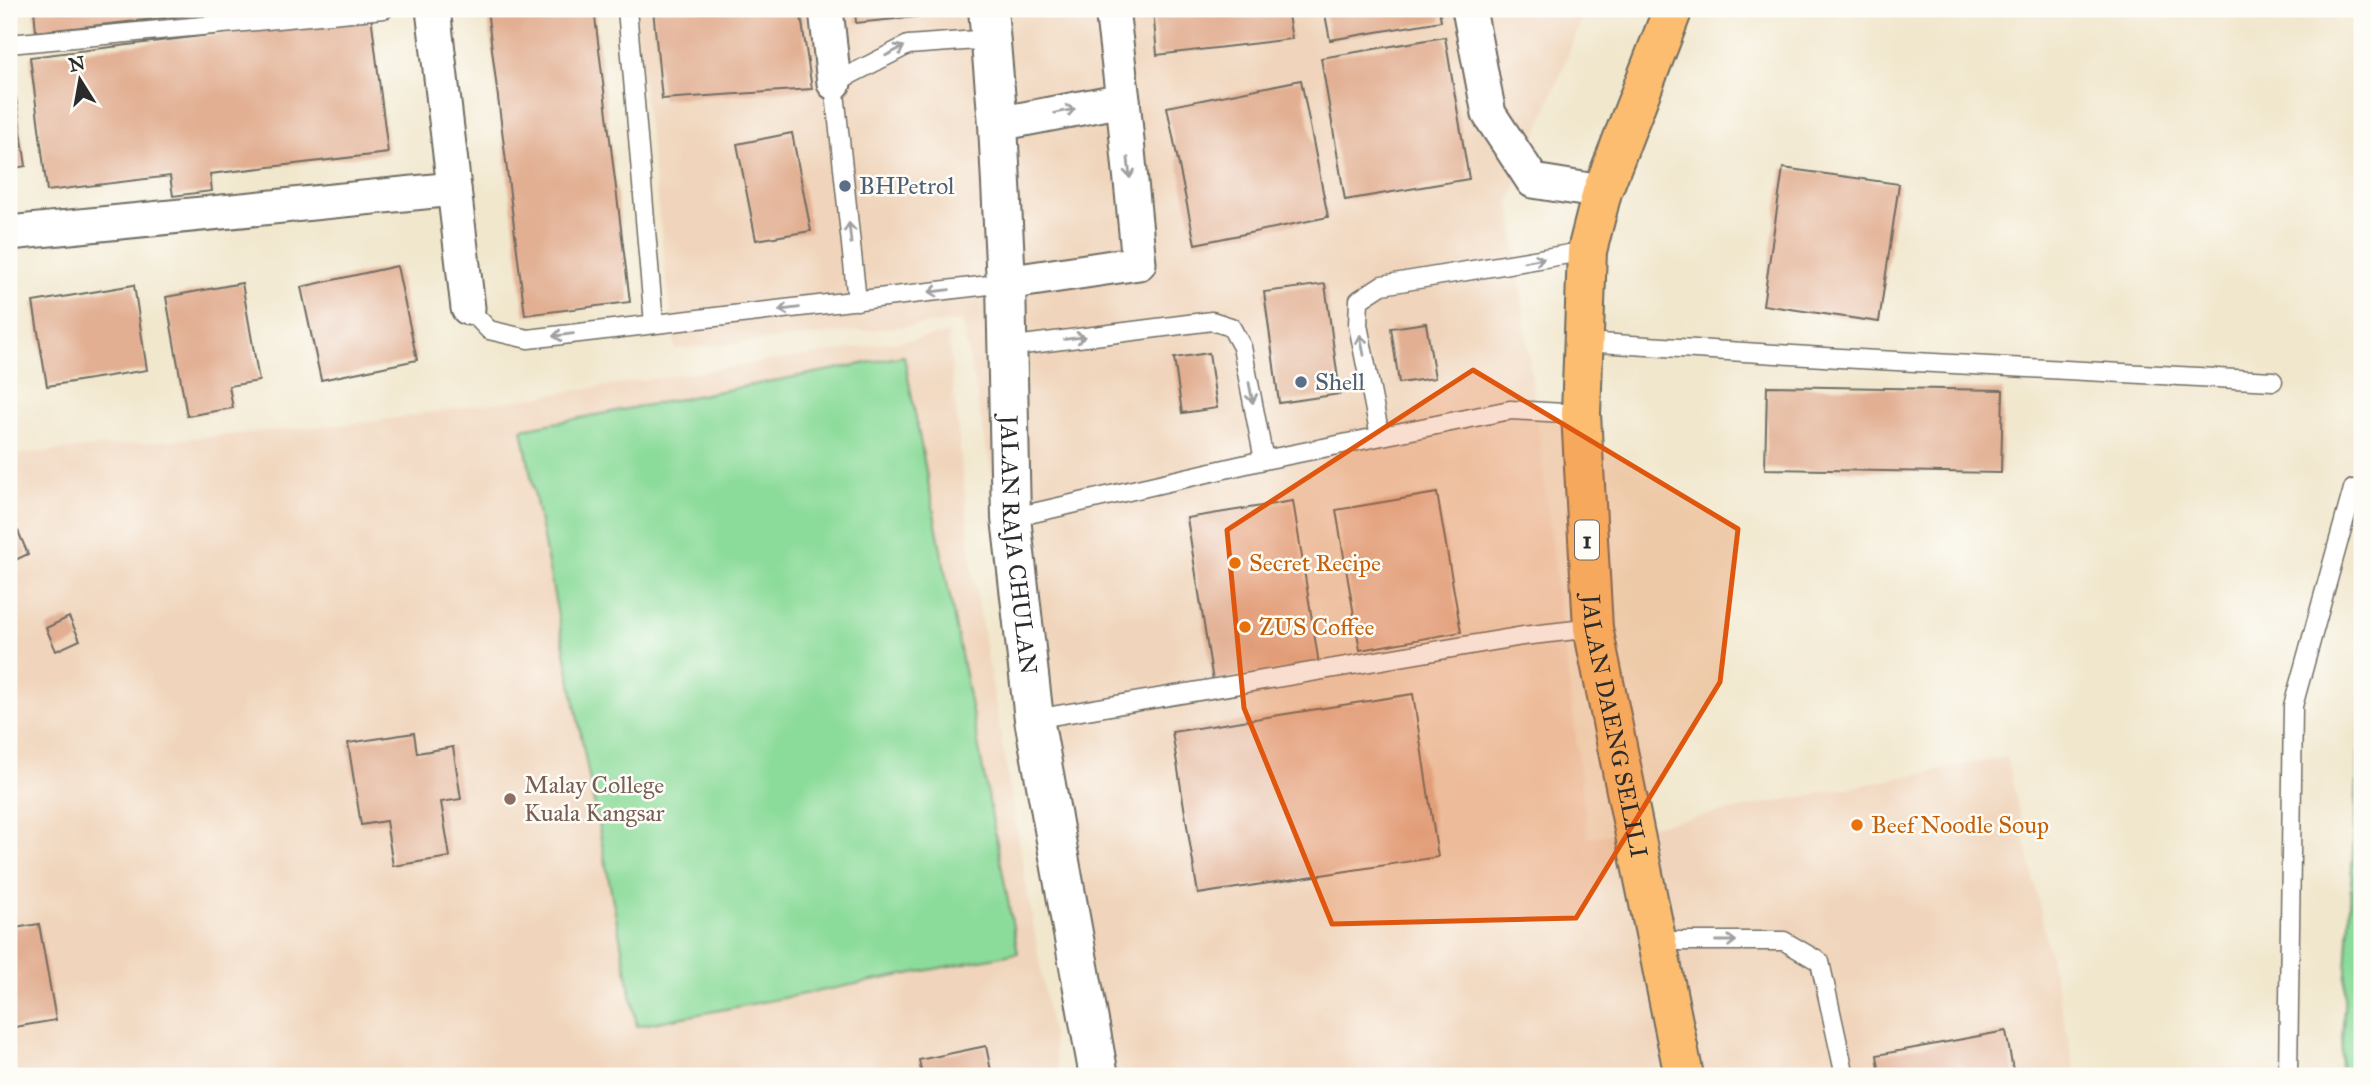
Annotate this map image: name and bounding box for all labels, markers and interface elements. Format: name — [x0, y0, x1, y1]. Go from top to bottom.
one-way arrow — [884, 44, 905, 58]
north arrow — [46, 46, 116, 116]
text: N — [67, 51, 87, 77]
one-way arrow — [1053, 104, 1076, 117]
one-way arrow — [1123, 156, 1136, 179]
place label: BHPetrol — [859, 171, 955, 201]
marker: BHPetrol — [837, 178, 853, 194]
one-way arrow — [843, 222, 856, 245]
one-way arrow — [1522, 253, 1545, 266]
one-way arrow — [928, 285, 950, 298]
one-way arrow — [778, 302, 801, 315]
one-way arrow — [552, 329, 575, 342]
one-way arrow — [1063, 332, 1086, 345]
one-way arrow — [1354, 334, 1368, 357]
place label: Shell — [1315, 367, 1366, 397]
marker: Shell — [1293, 374, 1309, 390]
one-way arrow — [1245, 381, 1258, 404]
street label: JALAN RAJA CHULAN — [994, 412, 1044, 676]
road number: 1 — [1575, 520, 1599, 560]
place label: Secret Recipe — [1249, 548, 1381, 578]
marker: Secret Recipe — [1227, 555, 1243, 571]
street label: JALAN DAENG SELILI — [1576, 591, 1654, 860]
place label: ZUS Coffee — [1259, 612, 1375, 642]
marker: ZUS Coffee — [1237, 619, 1253, 635]
place label: Malay College Kuala Kangsar — [524, 770, 665, 828]
marker: Malay College Kuala Kangsar — [502, 791, 518, 807]
place label: Beef Noodle Soup — [1871, 810, 2049, 840]
marker: Beef Noodle Soup — [1849, 817, 1865, 833]
one-way arrow — [1714, 934, 1737, 948]

